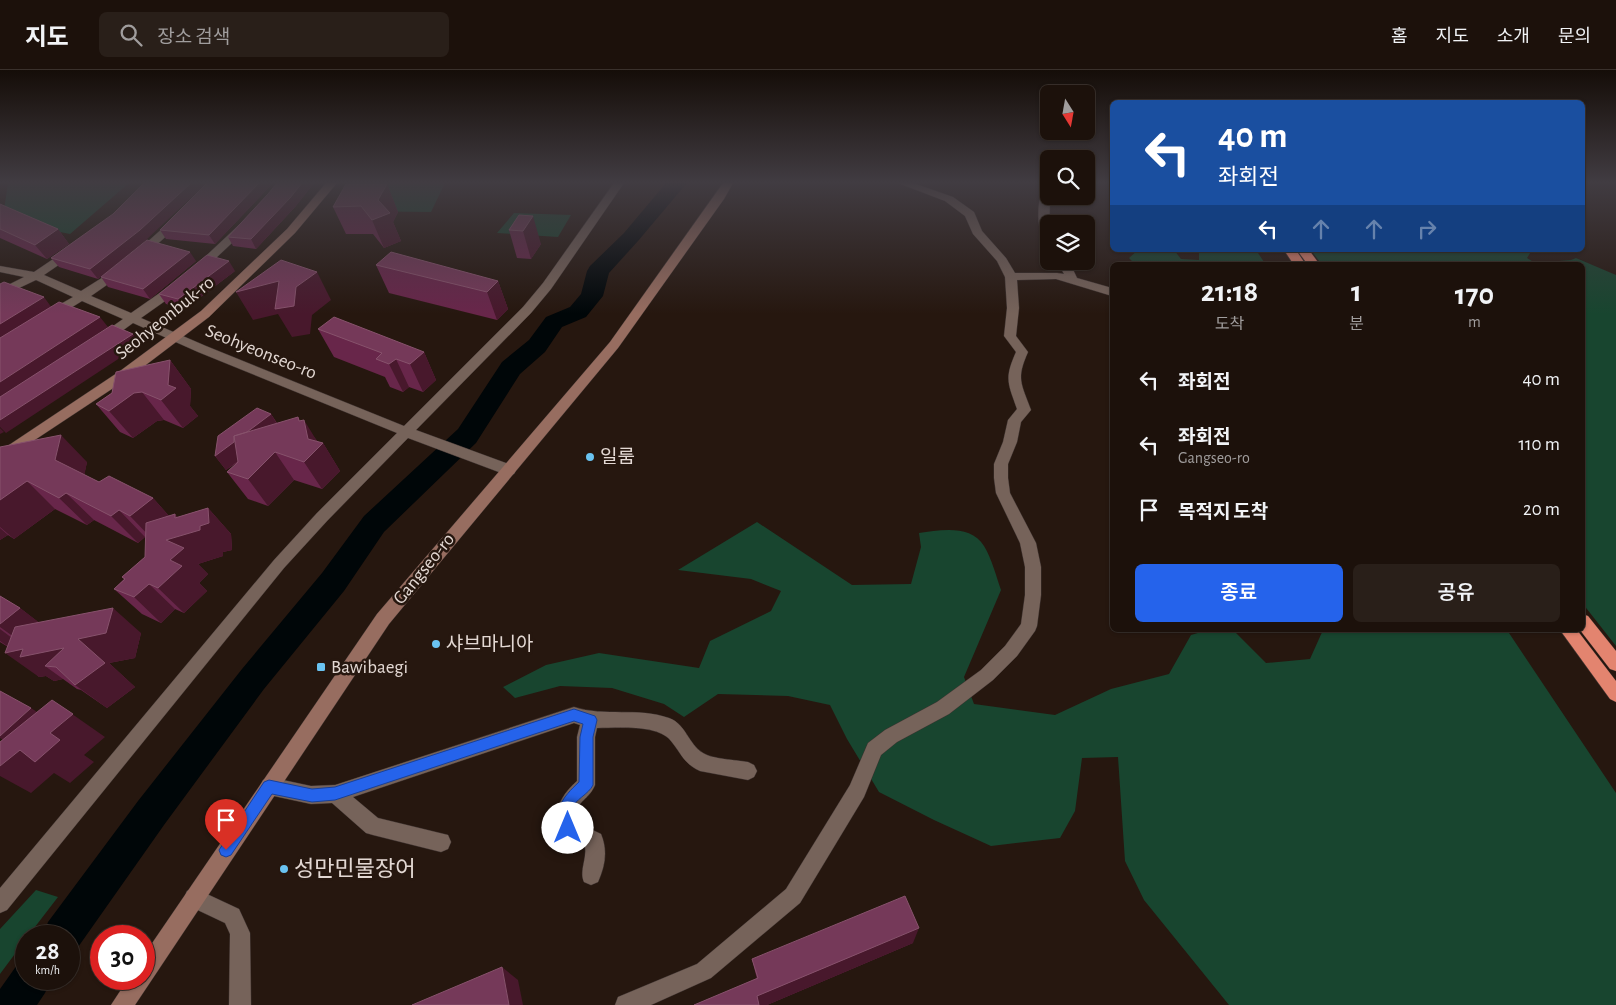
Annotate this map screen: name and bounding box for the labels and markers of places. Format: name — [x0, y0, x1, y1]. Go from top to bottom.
place label: 일룸 — [600, 447, 635, 467]
marker: 일룸 — [584, 451, 596, 463]
place label: 샤브마니아 — [446, 634, 533, 654]
marker: 샤브마니아 — [430, 638, 442, 650]
place label: Bawibaegi — [331, 658, 408, 677]
marker: Bawibaegi — [315, 661, 327, 673]
pin — [205, 799, 247, 850]
place label: 성만민물장어 — [294, 857, 415, 880]
marker: 성만민물장어 — [278, 863, 290, 875]

